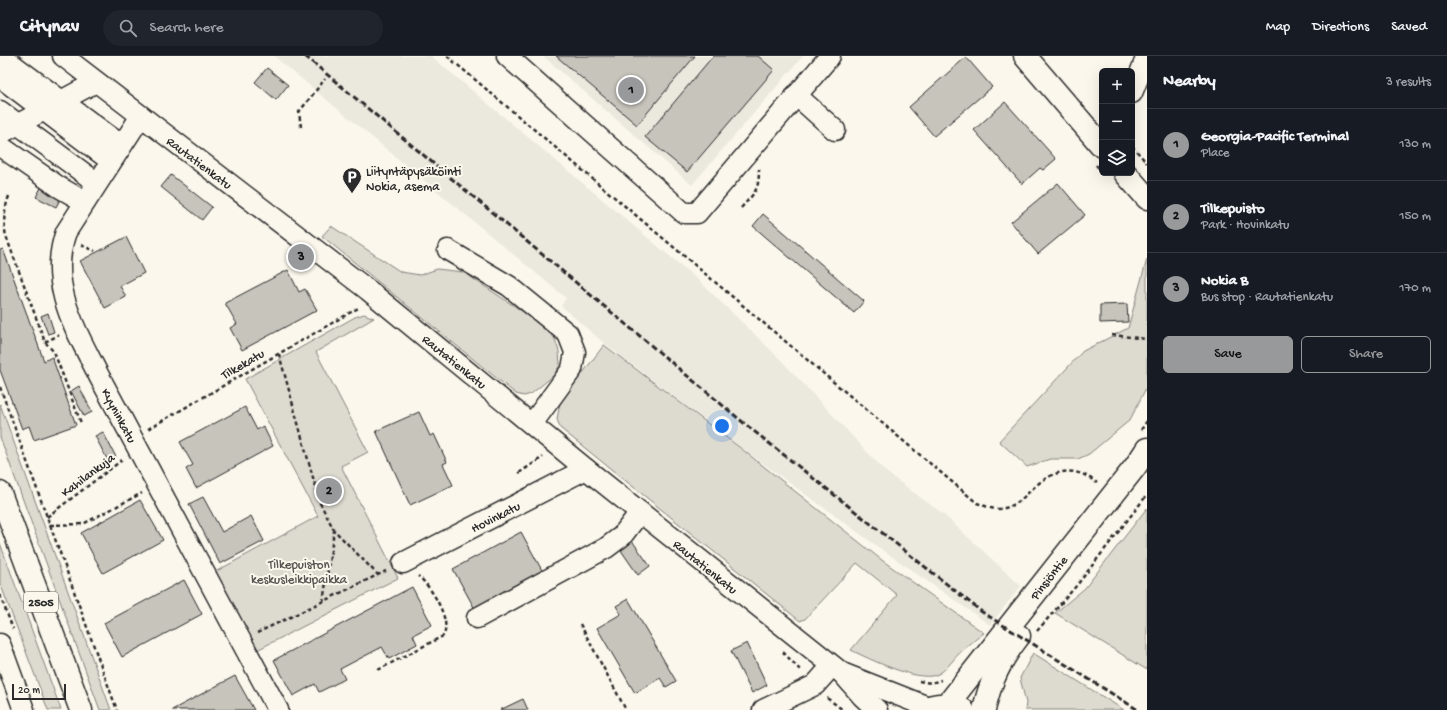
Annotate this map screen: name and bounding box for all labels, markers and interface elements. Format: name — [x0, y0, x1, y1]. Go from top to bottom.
search box — [103, 10, 383, 46]
text: Citynav — [20, 16, 79, 39]
icon: search — [117, 17, 139, 39]
text: Search here — [149, 19, 223, 37]
text: Map — [1266, 19, 1290, 36]
text: Directions — [1312, 19, 1369, 36]
text: Saved — [1391, 19, 1427, 36]
map controls — [1099, 68, 1135, 176]
button: + — [1099, 68, 1135, 104]
text: Nearby — [1163, 72, 1216, 92]
pin: 1 — [618, 75, 644, 105]
text: 3 results — [1386, 75, 1431, 90]
button: − — [1099, 104, 1135, 140]
text: Georgia-Pacific Terminal — [1201, 128, 1349, 146]
street label: Rautatienkatu — [163, 135, 234, 193]
text: 1 — [1173, 137, 1179, 152]
text: 130 m — [1399, 137, 1431, 152]
button: layers — [1099, 140, 1135, 176]
text: Place — [1201, 146, 1229, 161]
place label: Liityntäpysäköinti Nokia, asema — [366, 165, 461, 195]
parking icon: Liityntäpysäköinti Nokia, asema — [341, 166, 363, 194]
text: Tilkepuisto — [1201, 200, 1265, 218]
text: 2 — [1173, 209, 1179, 224]
text: 150 m — [1399, 209, 1431, 224]
text: Park · Hovinkatu — [1201, 218, 1289, 233]
pin: 3 — [288, 242, 314, 272]
text: Nokia B — [1201, 272, 1248, 290]
text: 3 — [1173, 281, 1179, 296]
text: 170 m — [1399, 281, 1431, 296]
text: Bus stop · Rautatienkatu — [1201, 290, 1333, 305]
street label: Rautatienkatu — [418, 333, 488, 393]
button: Save — [1163, 336, 1293, 373]
button: Share — [1301, 336, 1431, 373]
street label: Tilkekatu — [218, 347, 268, 384]
street label: Kyyninkatu — [97, 386, 138, 446]
your location — [712, 416, 732, 436]
street label: Kahilankuja — [59, 450, 119, 501]
pin: 2 — [316, 476, 342, 506]
street label: Hovinkatu — [469, 499, 523, 537]
street label: Rautatienkatu — [669, 538, 739, 598]
street label: Pinsiöntie — [1028, 553, 1072, 604]
park label: Tilkepuiston keskusleikkipaikka — [251, 558, 348, 588]
road number: 2505 — [24, 592, 58, 612]
scale bar — [12, 682, 66, 701]
text: 20 m — [18, 685, 40, 697]

